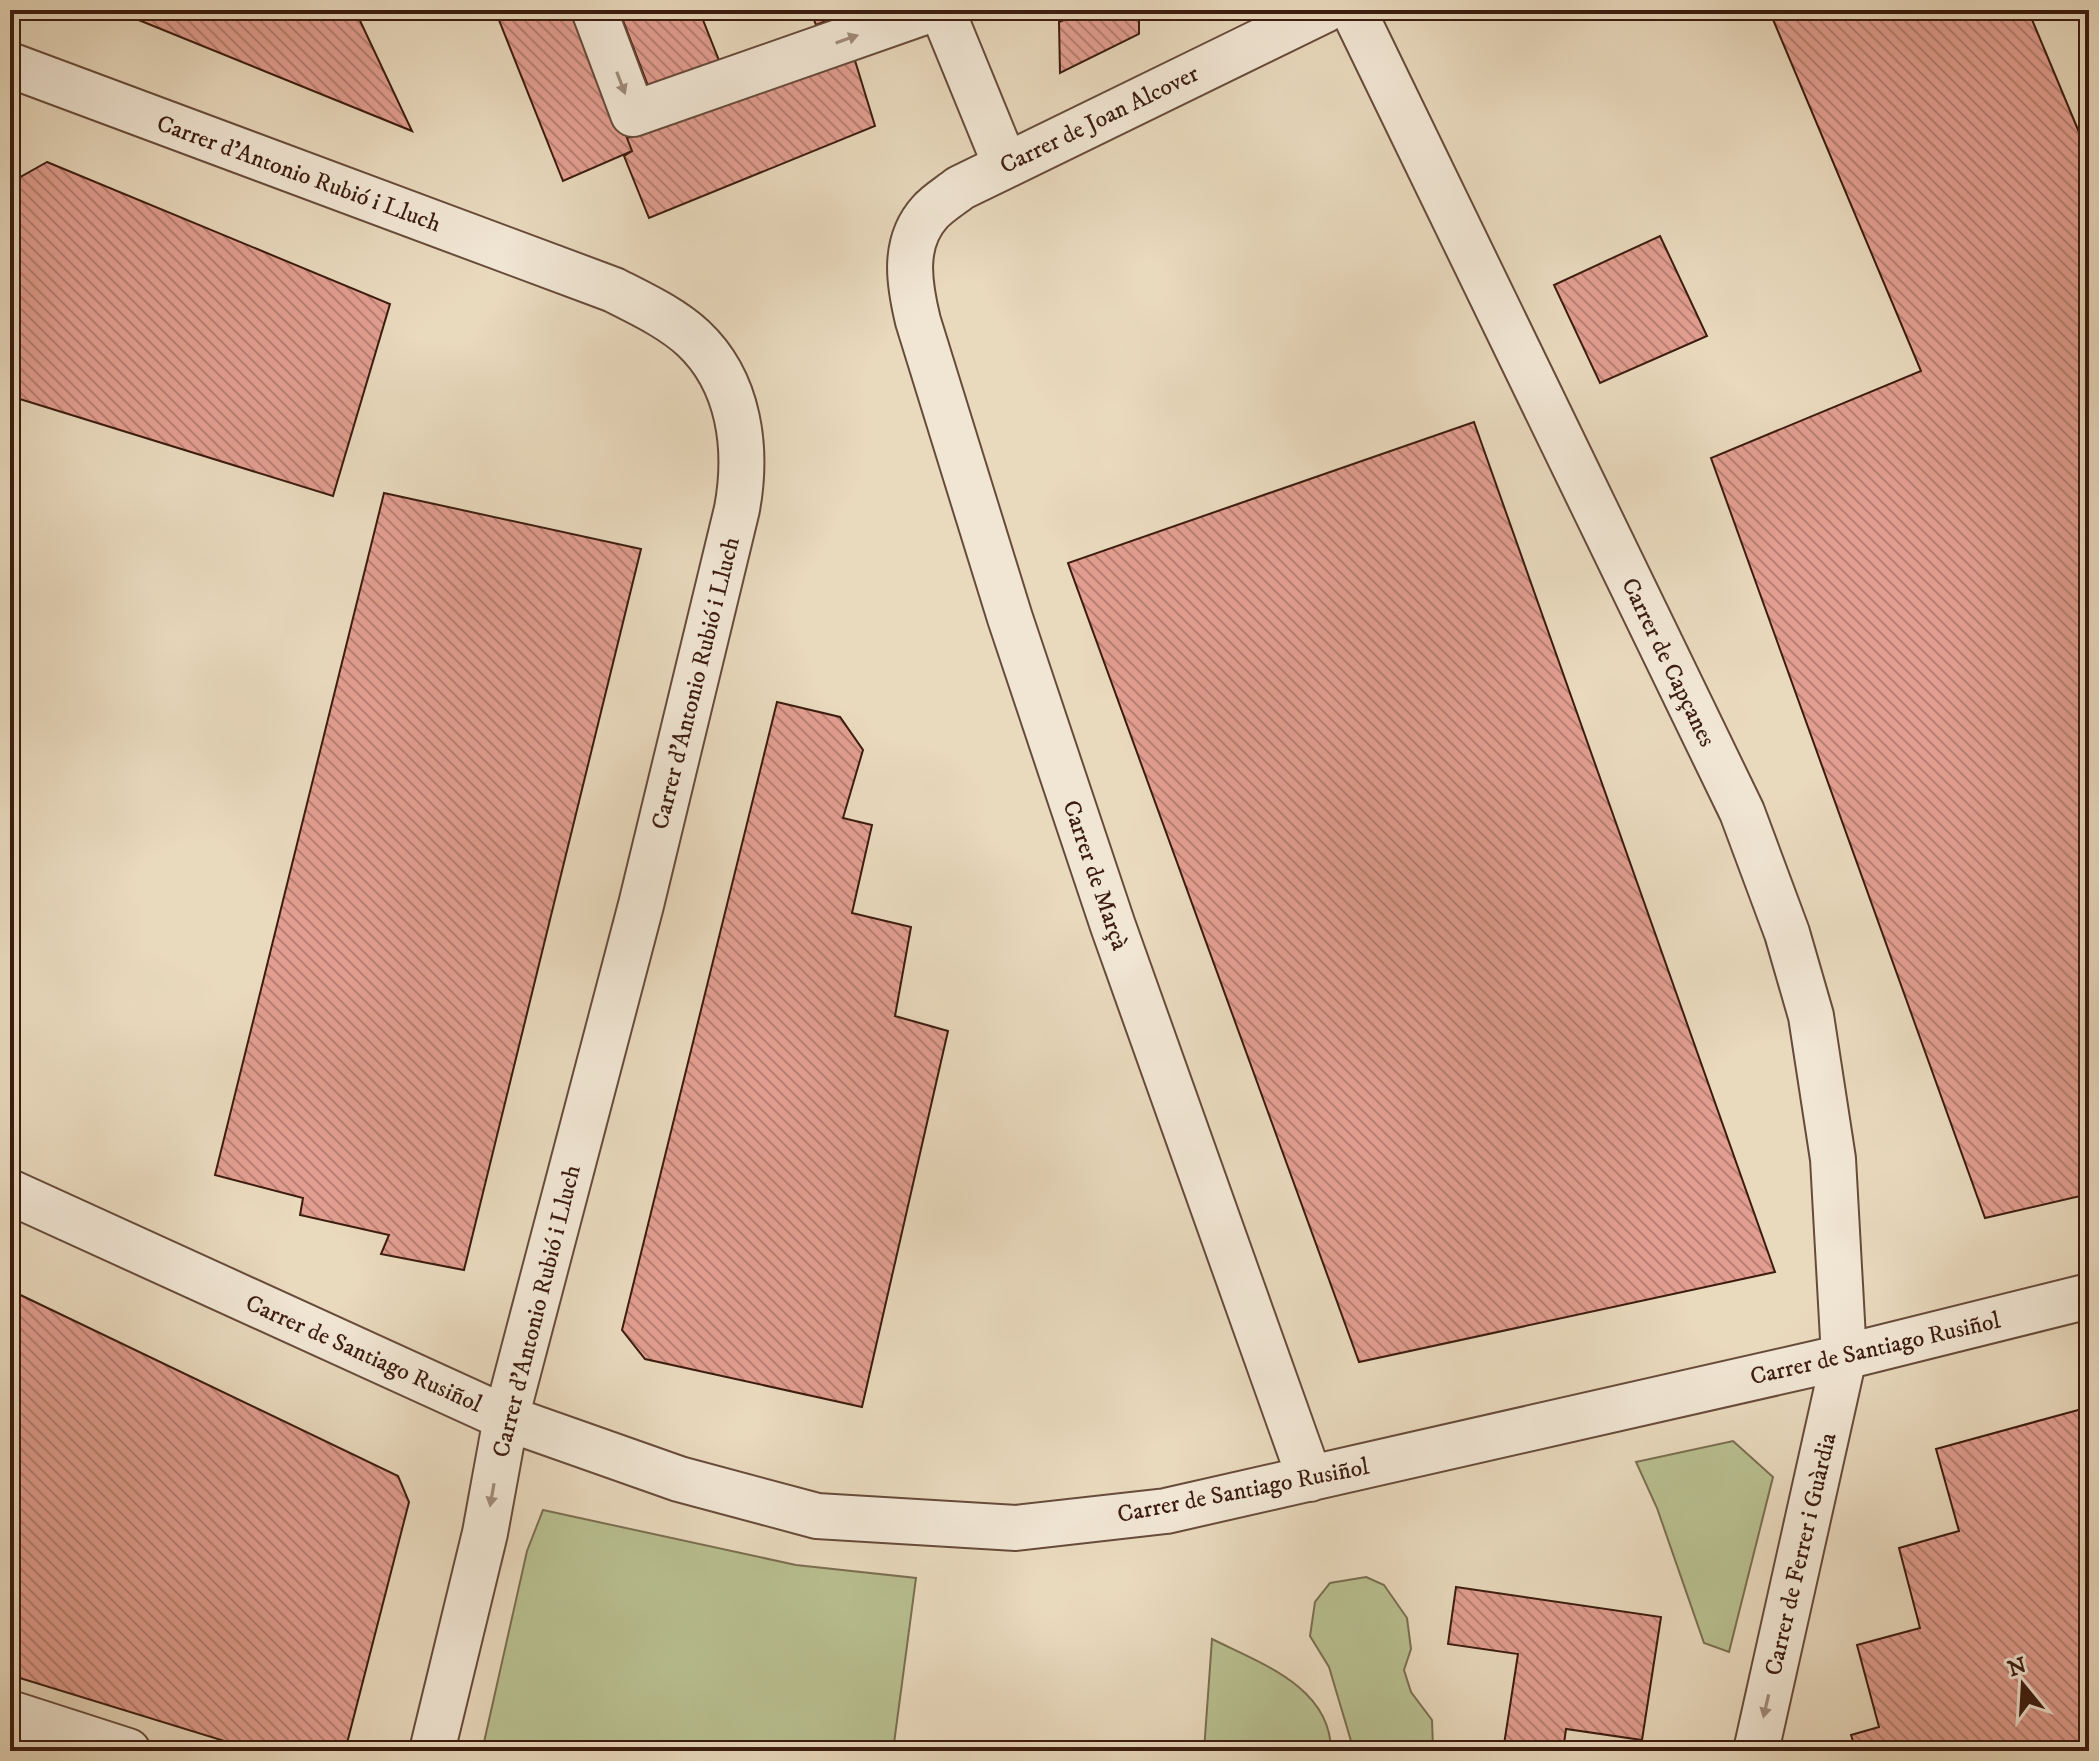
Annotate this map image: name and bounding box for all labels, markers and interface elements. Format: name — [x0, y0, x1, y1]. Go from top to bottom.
one-way arrow — [835, 32, 859, 45]
street label: Carrer de Joan Alcover — [995, 59, 1204, 181]
one-way arrow — [615, 71, 628, 95]
street label: Carrer d'Antonio Rubió i Lluch — [152, 108, 445, 240]
street label: Carrer d'Antonio Rubió i Lluch — [645, 534, 747, 833]
street label: Carrer de Capçanes — [1614, 573, 1722, 752]
street label: Carrer de Marçà — [1055, 796, 1135, 955]
street label: Carrer d'Antonio Rubió i Lluch — [486, 1162, 588, 1461]
street label: Carrer de Santiago Rusiñol — [241, 1288, 487, 1420]
street label: Carrer de Santiago Rusiñol — [1747, 1305, 2004, 1392]
street label: Carrer de Ferrer i Guàrdia — [1758, 1429, 1844, 1678]
street label: Carrer de Santiago Rusiñol — [1115, 1452, 1372, 1530]
one-way arrow — [486, 1482, 498, 1507]
north arrow — [1983, 1645, 2063, 1725]
text: N — [2005, 1652, 2030, 1683]
one-way arrow — [1759, 1694, 1772, 1719]

